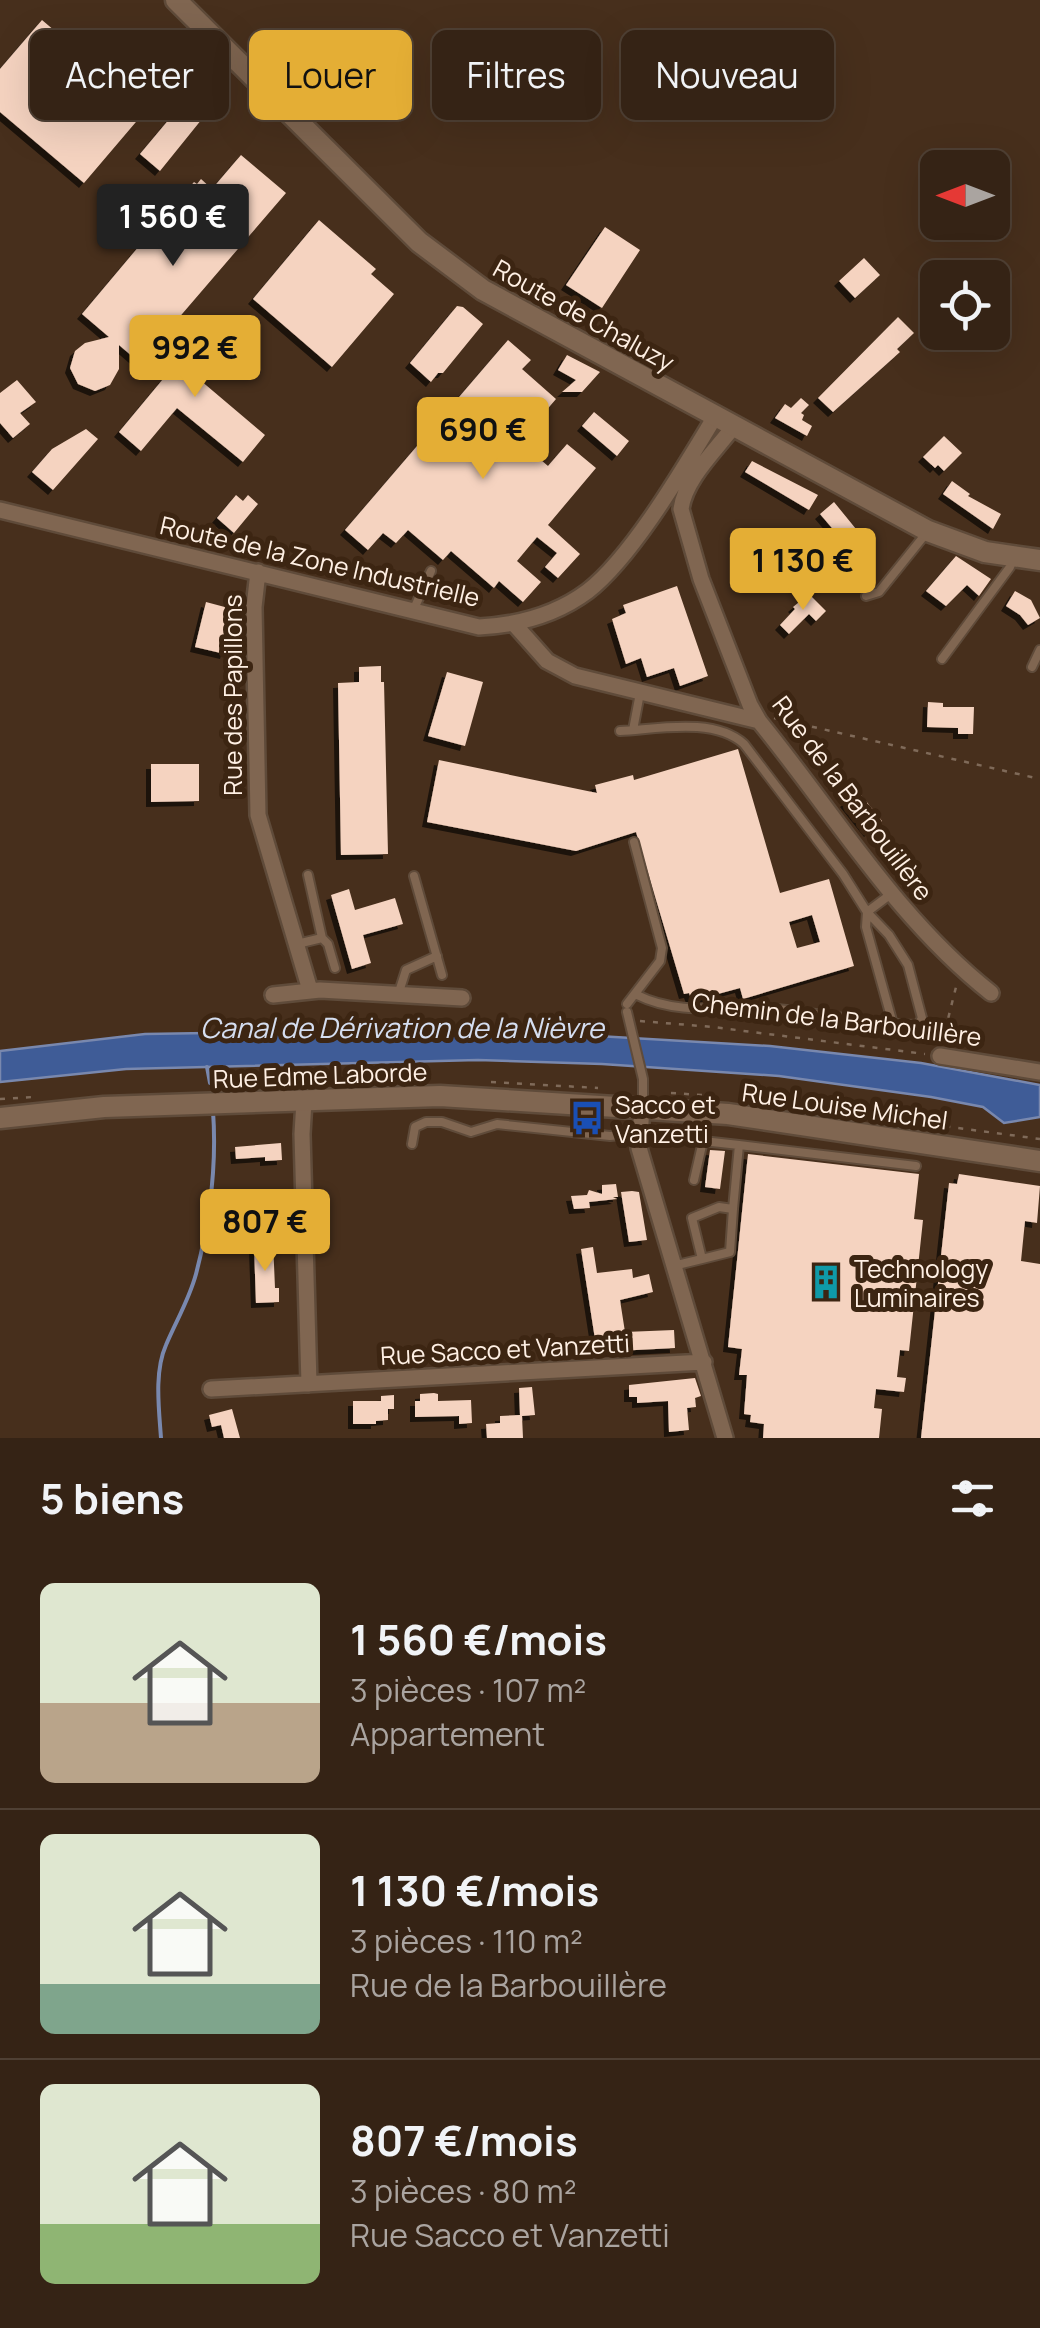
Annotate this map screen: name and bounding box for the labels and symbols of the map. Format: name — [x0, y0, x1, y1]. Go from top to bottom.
north arrow — [920, 150, 1010, 240]
pin: 1 560 € — [81, 184, 265, 269]
street label: Route de Chaluzy — [487, 251, 681, 379]
pin: 992 € — [125, 315, 265, 400]
pin: 690 € — [413, 397, 553, 482]
street label: Route de la Zone Industrielle — [157, 507, 483, 615]
pin: 1 130 € — [711, 528, 895, 613]
street label: Rue des Papillons — [215, 594, 250, 796]
street label: Rue de la Barbouillère — [765, 689, 941, 907]
street label: Chemin de la Barbouillère — [690, 984, 984, 1054]
water label: Canal de Dérivation de la Nièvre — [200, 1008, 606, 1046]
street label: Rue Edme Laborde — [212, 1054, 428, 1096]
street label: Rue Louise Michel — [740, 1074, 950, 1138]
place label: Sacco et Vanzetti — [615, 1087, 716, 1151]
bus stop icon: Sacco et Vanzetti — [568, 1099, 606, 1137]
pin: 807 € — [195, 1189, 335, 1274]
place label: Technology Luminaires — [854, 1251, 988, 1315]
building icon: Technology Luminaires — [807, 1263, 845, 1301]
street label: Rue Sacco et Vanzetti — [379, 1325, 631, 1373]

